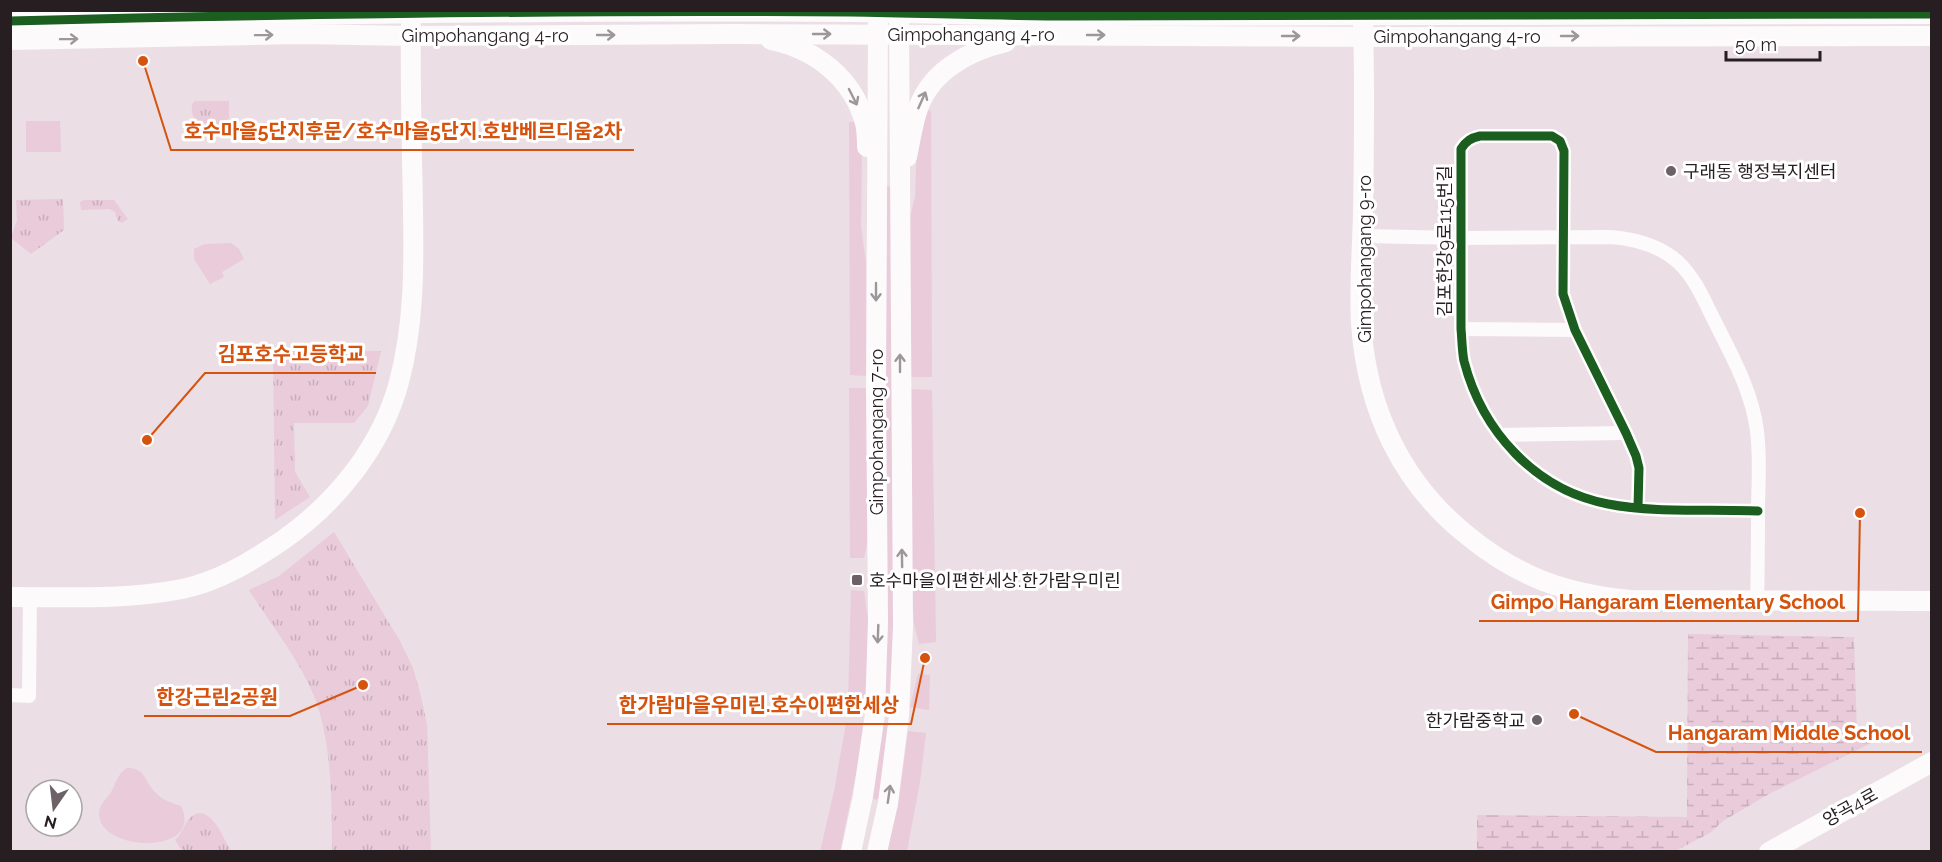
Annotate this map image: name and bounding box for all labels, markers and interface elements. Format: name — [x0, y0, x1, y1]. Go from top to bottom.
street label: Gimpohangang 4-ro — [887, 24, 1055, 45]
scale bar — [1726, 24, 1820, 62]
street label: Gimpohangang 4-ro — [401, 25, 569, 46]
street label: Gimpohangang 4-ro — [1373, 26, 1541, 47]
one-way arrow — [811, 28, 831, 40]
one-way arrow — [253, 29, 273, 41]
one-way arrow — [595, 29, 615, 40]
one-way arrow — [1086, 29, 1106, 41]
one-way arrow — [1281, 30, 1301, 42]
one-way arrow — [1560, 30, 1580, 42]
one-way arrow — [58, 33, 78, 45]
text: 50 m — [1735, 34, 1777, 55]
one-way arrow — [848, 88, 859, 106]
one-way arrow — [917, 92, 928, 110]
callout: 호수마을5단지후문/호수마을5단지.호반베르디움2차 — [171, 112, 634, 150]
text: 호수마을5단지후문/호수마을5단지.호반베르디움2차 — [184, 119, 623, 143]
place label: 구래동 행정복지센터 — [1683, 161, 1837, 182]
marker: 구래동 행정복지센터 — [1664, 164, 1678, 178]
street label: 김포한강9로115번길 — [1434, 165, 1455, 317]
street label: Gimpohangang 9-ro — [1354, 175, 1375, 343]
one-way arrow — [870, 281, 882, 301]
callout: 김포호수고등학교 — [205, 335, 376, 373]
text: 김포호수고등학교 — [217, 342, 365, 366]
street label: Gimpohangang 7-ro — [866, 348, 887, 515]
one-way arrow — [895, 354, 906, 374]
one-way arrow — [897, 549, 908, 569]
place label: 호수마을이편한세상.한가람우미린 — [869, 570, 1121, 591]
marker: 호수마을이편한세상.한가람우미린 — [850, 573, 864, 587]
callout: Gimpo Hangaram Elementary School — [1479, 583, 1858, 621]
text: Gimpo Hangaram Elementary School — [1491, 590, 1846, 614]
one-way arrow — [872, 623, 883, 643]
callout: 한강근린2공원 — [144, 678, 290, 716]
text: 한강근린2공원 — [156, 685, 278, 709]
callout: 한가람마을우미린.호수이편한세상 — [607, 686, 911, 724]
text: 한가람마을우미린.호수이편한세상 — [619, 693, 899, 717]
place label: 한가람중학교 — [1426, 710, 1525, 731]
marker: 한가람중학교 — [1530, 713, 1544, 727]
callout: Hangaram Middle School — [1656, 714, 1922, 752]
text: Hangaram Middle School — [1668, 721, 1911, 745]
north arrow — [24, 778, 84, 838]
street label: 양곡4로 — [1819, 783, 1881, 831]
one-way arrow — [884, 785, 895, 805]
text: N — [42, 811, 59, 833]

